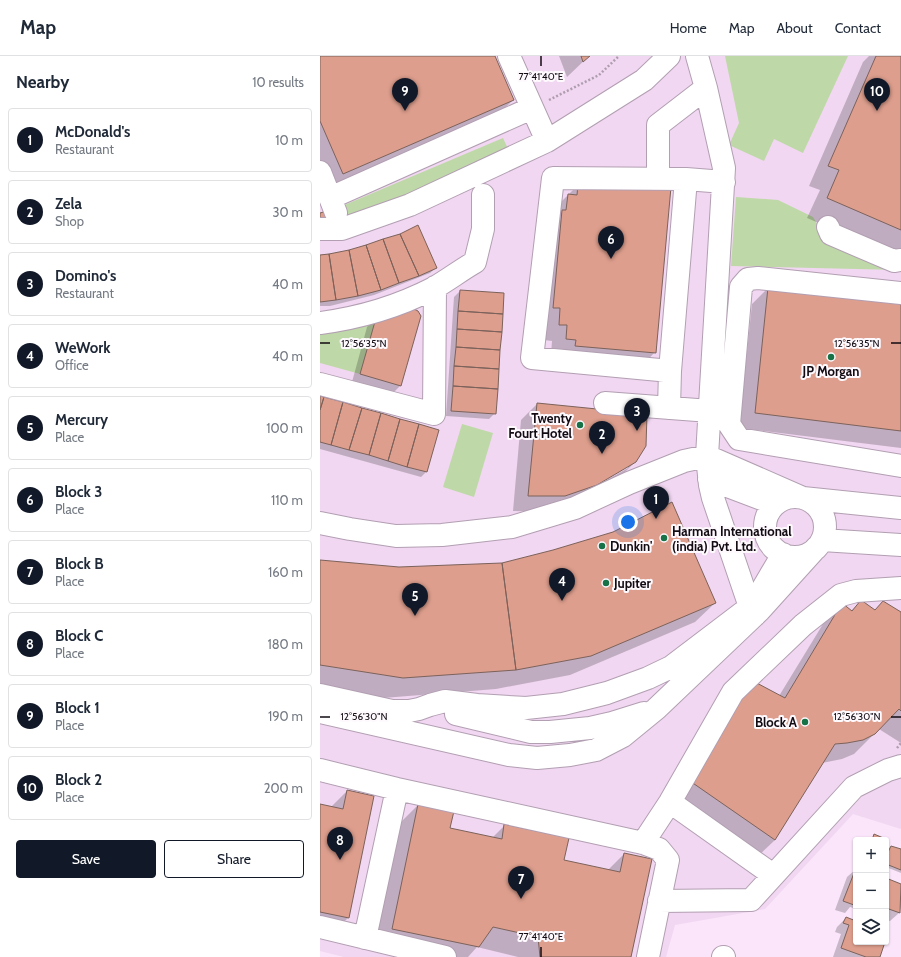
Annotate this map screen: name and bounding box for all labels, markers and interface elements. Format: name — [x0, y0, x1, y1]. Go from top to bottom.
text: Map — [20, 16, 56, 39]
text: Home — [670, 19, 707, 37]
text: Map — [729, 19, 754, 37]
text: About — [776, 19, 813, 37]
text: Contact — [835, 19, 881, 37]
text: 77°41'40"E — [519, 70, 564, 83]
text: Nearby — [16, 72, 69, 92]
text: 10 results — [252, 74, 304, 90]
pin: 9 — [392, 78, 418, 111]
pin: 10 — [864, 78, 890, 111]
text: McDonald's — [55, 123, 130, 141]
text: 1 — [28, 132, 32, 148]
text: 10 m — [275, 132, 303, 148]
text: Restaurant — [55, 141, 114, 157]
text: Zela — [55, 195, 82, 213]
text: 2 — [27, 204, 33, 220]
text: 30 m — [273, 204, 303, 220]
text: Shop — [55, 213, 84, 229]
pin: 6 — [598, 226, 624, 259]
text: Domino's — [55, 267, 116, 285]
text: 3 — [26, 276, 34, 292]
text: 40 m — [272, 276, 303, 292]
text: Restaurant — [55, 285, 114, 301]
text: 12°56'35"N — [341, 337, 387, 350]
text: 12°56'35"N — [834, 337, 880, 350]
text: WeWork — [55, 339, 111, 357]
text: 4 — [26, 348, 34, 364]
text: 40 m — [272, 348, 303, 364]
marker: JP Morgan — [826, 352, 836, 362]
text: Office — [55, 357, 89, 373]
place label: JP Morgan — [802, 363, 859, 379]
pin: 3 — [624, 398, 650, 431]
place label: Twenty Fourt Hotel — [508, 410, 573, 441]
text: Mercury — [55, 411, 108, 429]
text: 5 — [27, 420, 33, 436]
text: 100 m — [266, 420, 303, 436]
marker: Twenty Fourt Hotel — [575, 420, 585, 430]
pin: 2 — [589, 421, 615, 454]
text: Place — [55, 429, 84, 445]
text: Block 3 — [55, 483, 102, 501]
pin: 1 — [643, 486, 669, 519]
text: 6 — [26, 492, 34, 508]
text: 110 m — [271, 492, 303, 508]
text: Place — [55, 501, 84, 517]
your location — [618, 512, 638, 532]
place label: Harman International (india) Pvt. Ltd. — [672, 523, 792, 554]
marker: Harman International (india) Pvt. Ltd. — [659, 533, 669, 543]
place label: Dunkin' — [610, 538, 652, 554]
marker: Dunkin' — [597, 541, 607, 551]
text: Block B — [55, 555, 104, 573]
text: 7 — [27, 564, 33, 580]
text: 160 m — [268, 564, 303, 580]
pin: 4 — [549, 568, 575, 601]
text: Place — [55, 573, 84, 589]
place label: Jupiter — [613, 575, 651, 591]
marker: Jupiter — [601, 578, 611, 588]
pin: 5 — [402, 583, 428, 616]
text: Block C — [55, 627, 103, 645]
text: 8 — [26, 636, 34, 652]
text: 180 m — [267, 636, 303, 652]
text: Place — [55, 645, 84, 661]
text: Block 1 — [55, 699, 100, 717]
text: 9 — [26, 708, 34, 724]
text: 190 m — [268, 708, 303, 724]
text: 12°56'30"N — [341, 710, 387, 723]
text: 12°56'30"N — [834, 710, 880, 723]
place label: Block A — [755, 714, 798, 730]
text: Place — [55, 717, 84, 733]
marker: Block A — [800, 717, 810, 727]
text: Block 2 — [55, 771, 102, 789]
text: 10 — [23, 780, 37, 796]
text: 200 m — [264, 780, 303, 796]
text: Place — [55, 789, 84, 805]
pin: 8 — [327, 827, 353, 860]
map controls — [853, 837, 889, 945]
button: + — [853, 837, 889, 873]
button: Save — [16, 840, 156, 878]
button: Share — [164, 840, 304, 878]
pin: 7 — [508, 866, 534, 899]
button: − — [853, 873, 889, 909]
button: layers — [853, 909, 889, 945]
text: 77°41'40"E — [519, 930, 564, 943]

